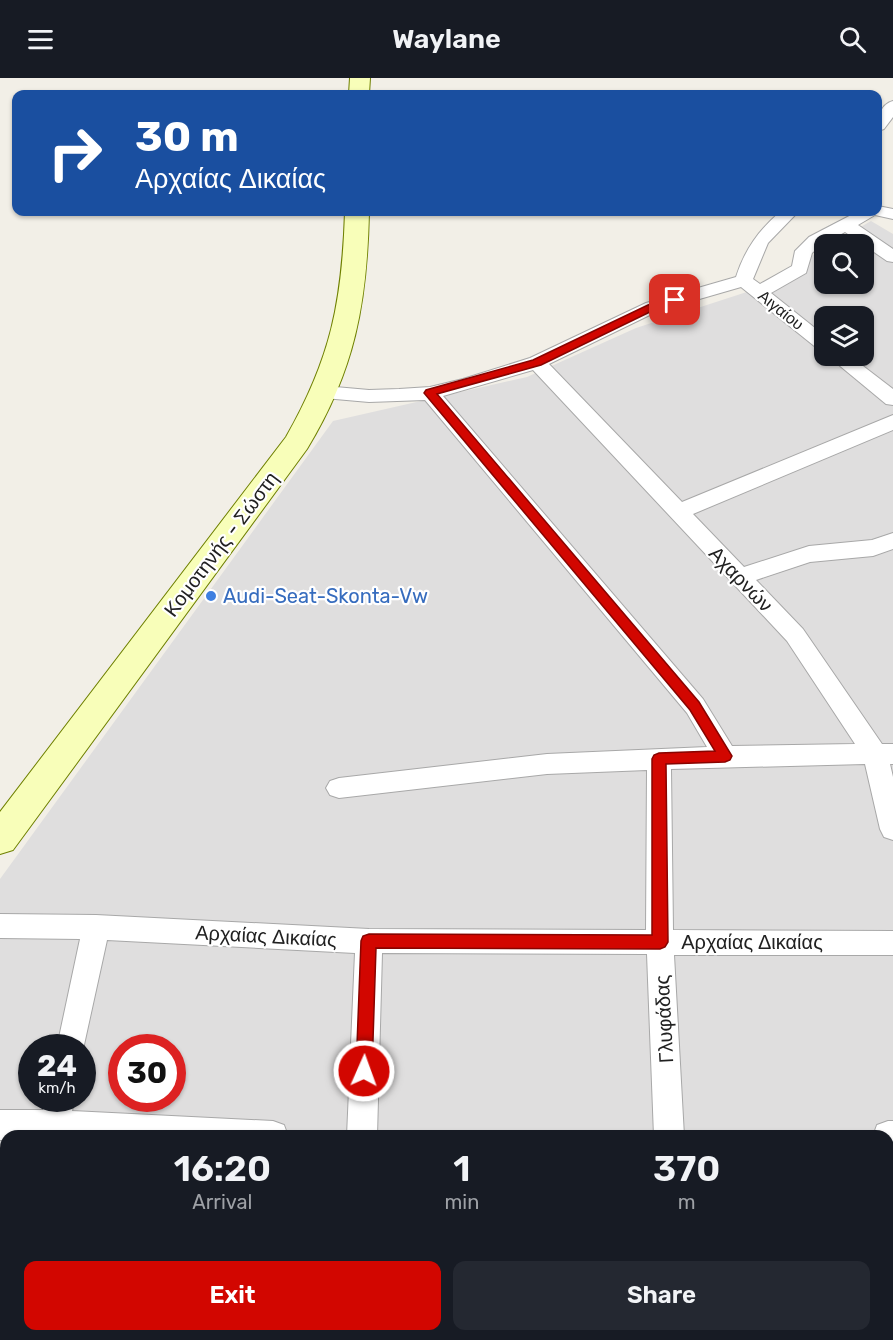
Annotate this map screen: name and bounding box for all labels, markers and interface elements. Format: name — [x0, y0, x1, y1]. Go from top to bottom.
icon: menu — [24, 23, 57, 56]
text: Waylane — [392, 23, 501, 55]
icon: search — [836, 23, 869, 56]
text: 30 m — [135, 112, 239, 162]
icon: right — [36, 114, 114, 192]
text: Αρχαίας Δικαίας — [135, 163, 326, 195]
map controls — [814, 234, 874, 366]
button: search — [814, 234, 874, 294]
pin — [649, 274, 700, 325]
icon: arrive — [658, 283, 691, 316]
street label: Αιγαίου — [755, 286, 807, 334]
button: layers — [814, 306, 874, 366]
street label: Κομοτηνής - Σώστη — [159, 467, 283, 621]
street label: Αχαρνών — [704, 541, 778, 617]
place label: Audi-Seat-Skonta-Vw — [223, 584, 428, 608]
marker: Audi-Seat-Skonta-Vw — [204, 589, 218, 603]
street label: Αρχαίας Δικαίας — [195, 920, 338, 952]
street label: Αρχαίας Δικαίας — [681, 930, 823, 954]
street label: Γλυφάδας — [650, 974, 678, 1064]
speed limit sign: 30 — [108, 1034, 186, 1112]
position arrow — [332, 1039, 396, 1103]
text: 24 — [37, 1048, 77, 1084]
text: km/h — [38, 1079, 76, 1097]
text: 16:20 — [174, 1147, 271, 1190]
text: 1 — [453, 1147, 471, 1190]
text: 370 — [653, 1147, 720, 1190]
text: Arrival — [192, 1190, 252, 1214]
text: min — [445, 1190, 479, 1214]
text: m — [678, 1190, 696, 1214]
button: Exit — [24, 1261, 441, 1330]
button: Share — [453, 1261, 870, 1330]

